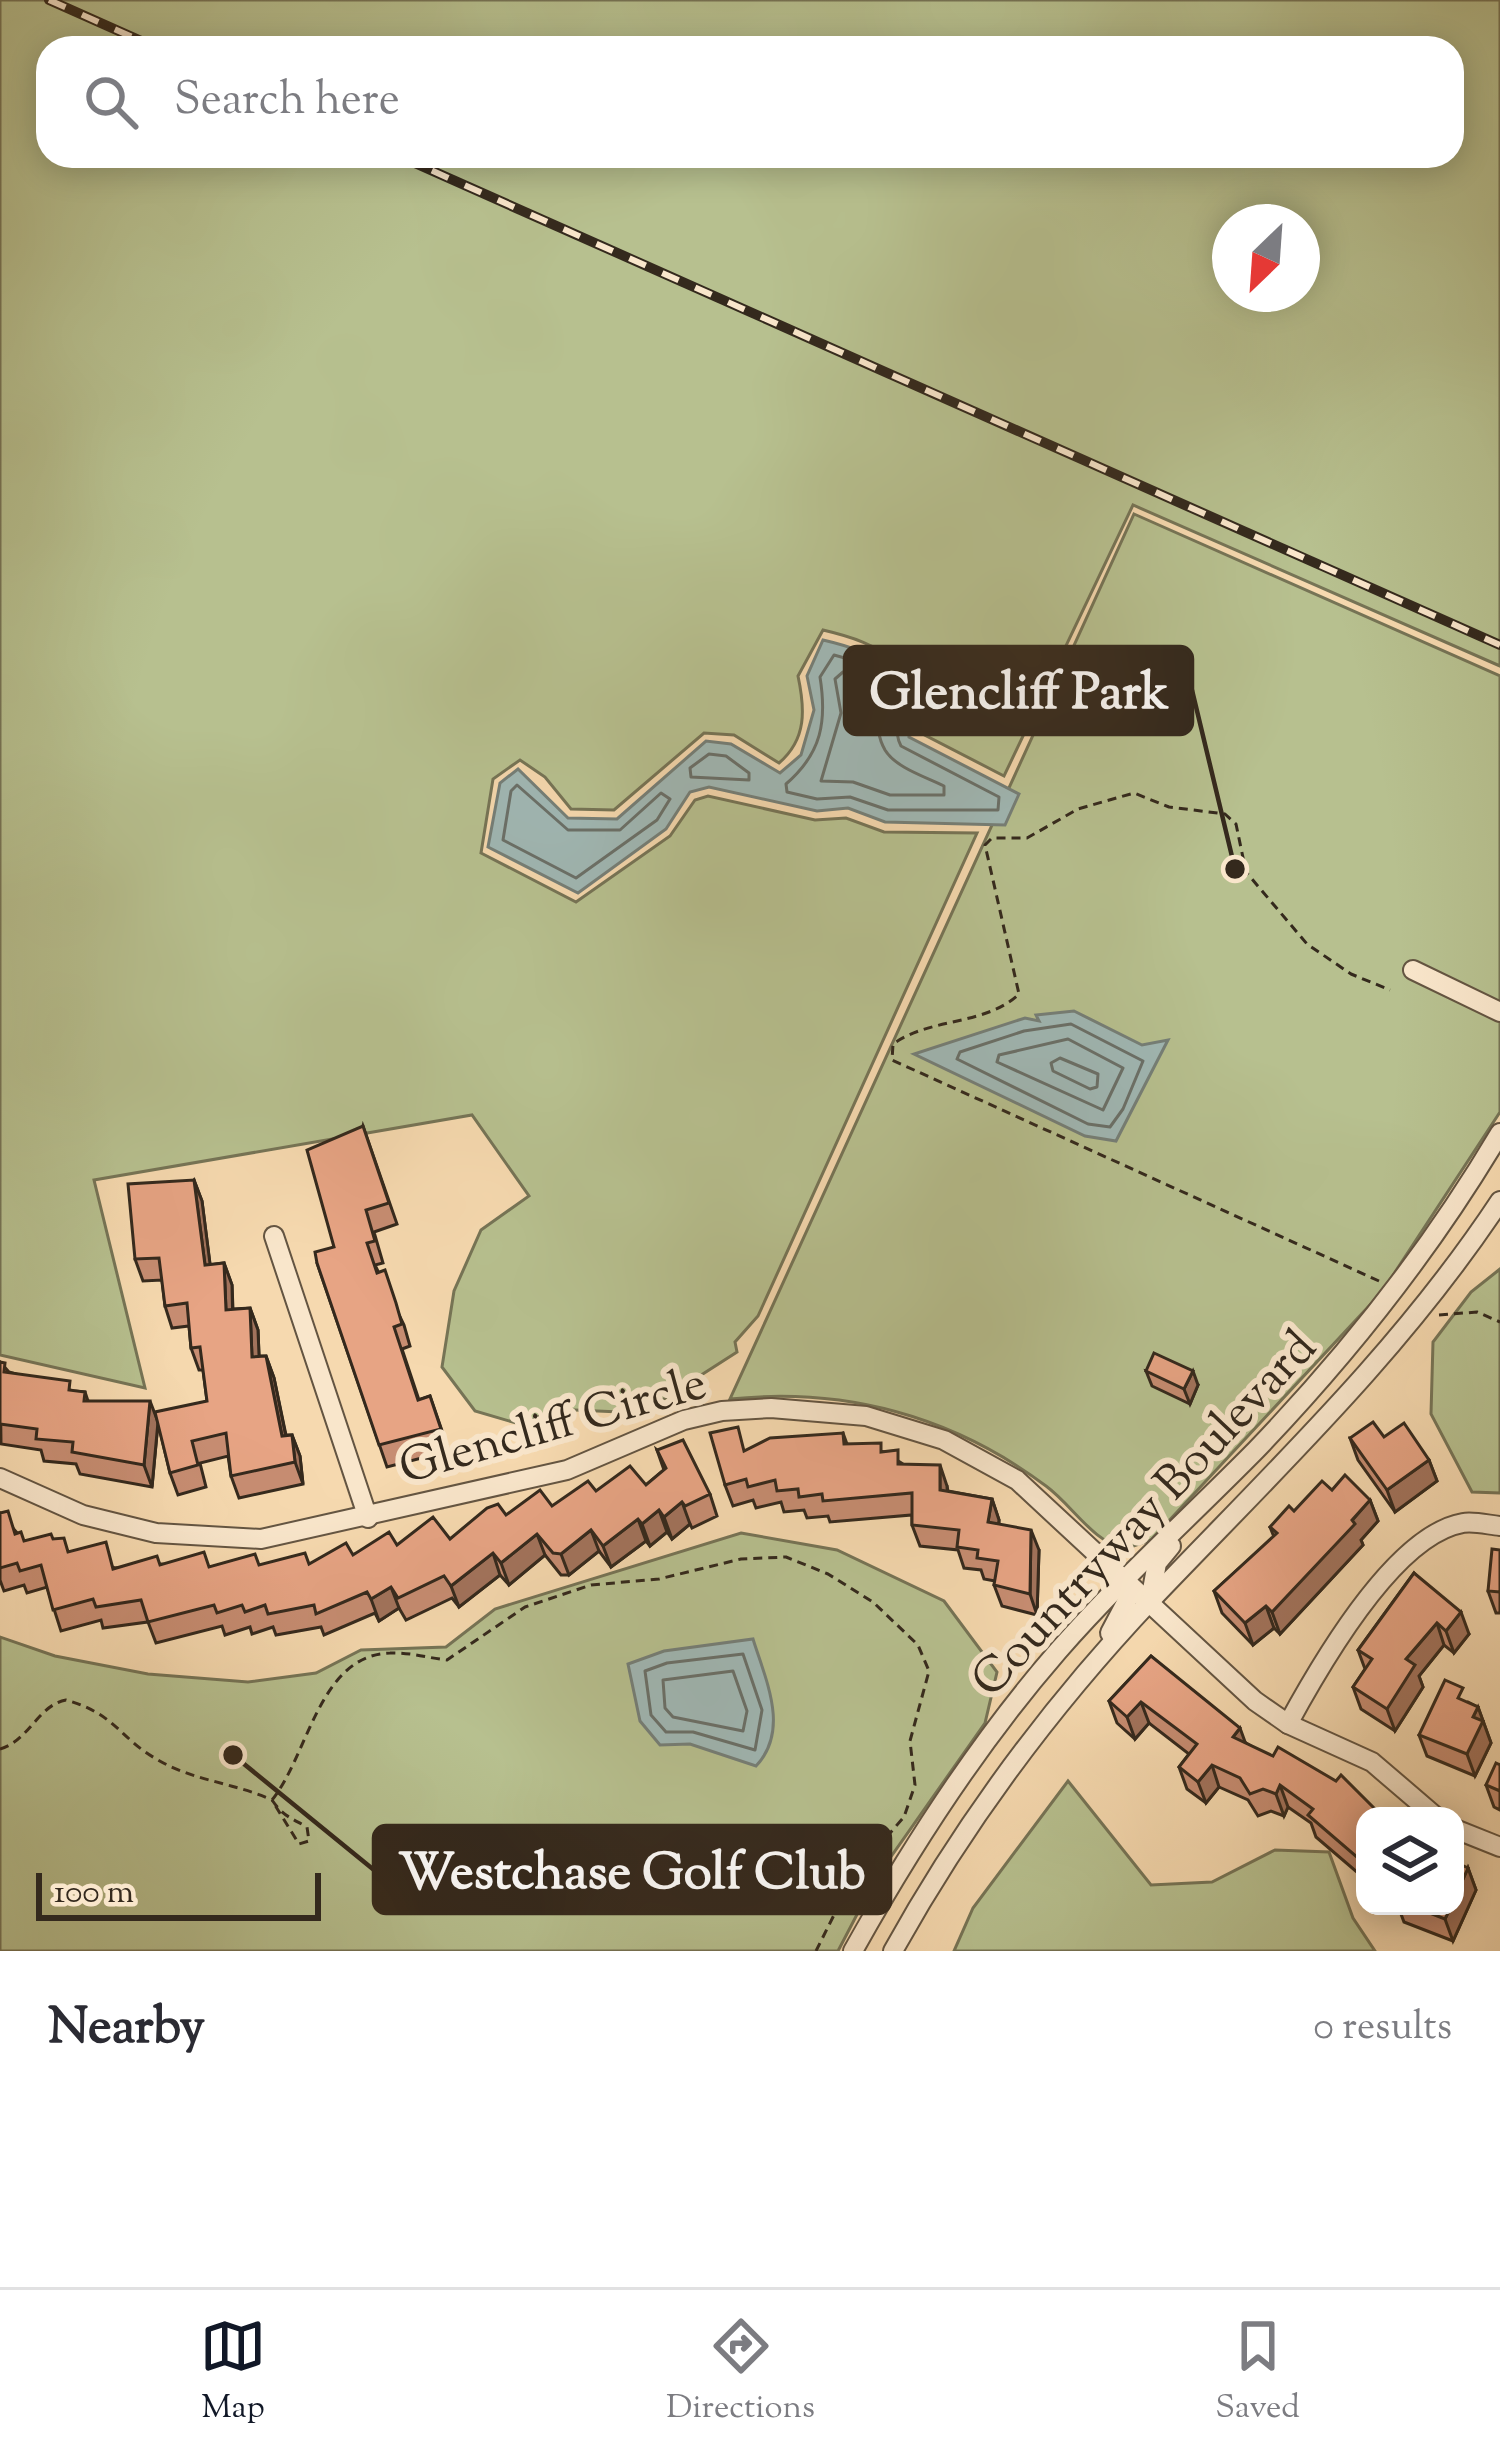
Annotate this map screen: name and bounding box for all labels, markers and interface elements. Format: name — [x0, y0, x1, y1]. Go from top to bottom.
search box — [36, 36, 1464, 168]
icon: search — [78, 69, 144, 135]
text: Search here — [174, 70, 400, 135]
north arrow — [1212, 204, 1320, 312]
callout: Glencliff Park — [845, 647, 1192, 734]
text: Glencliff Park — [869, 659, 1169, 732]
street label: Countryway Boulevard — [957, 1317, 1335, 1715]
street label: Glencliff Circle — [392, 1352, 715, 1505]
map controls — [1356, 1807, 1464, 1915]
button: layers — [1356, 1807, 1464, 1915]
callout: Westchase Golf Club — [374, 1826, 890, 1913]
text: Westchase Golf Club — [398, 1839, 866, 1912]
scale bar — [36, 1867, 321, 1920]
text: 100 m — [54, 1870, 134, 1918]
text: Nearby — [48, 1993, 205, 2066]
text: 0 results — [1313, 2001, 1452, 2057]
tab: Map — [200, 2313, 266, 2433]
tab: Directions — [666, 2313, 815, 2433]
tab: Saved — [1215, 2313, 1300, 2433]

